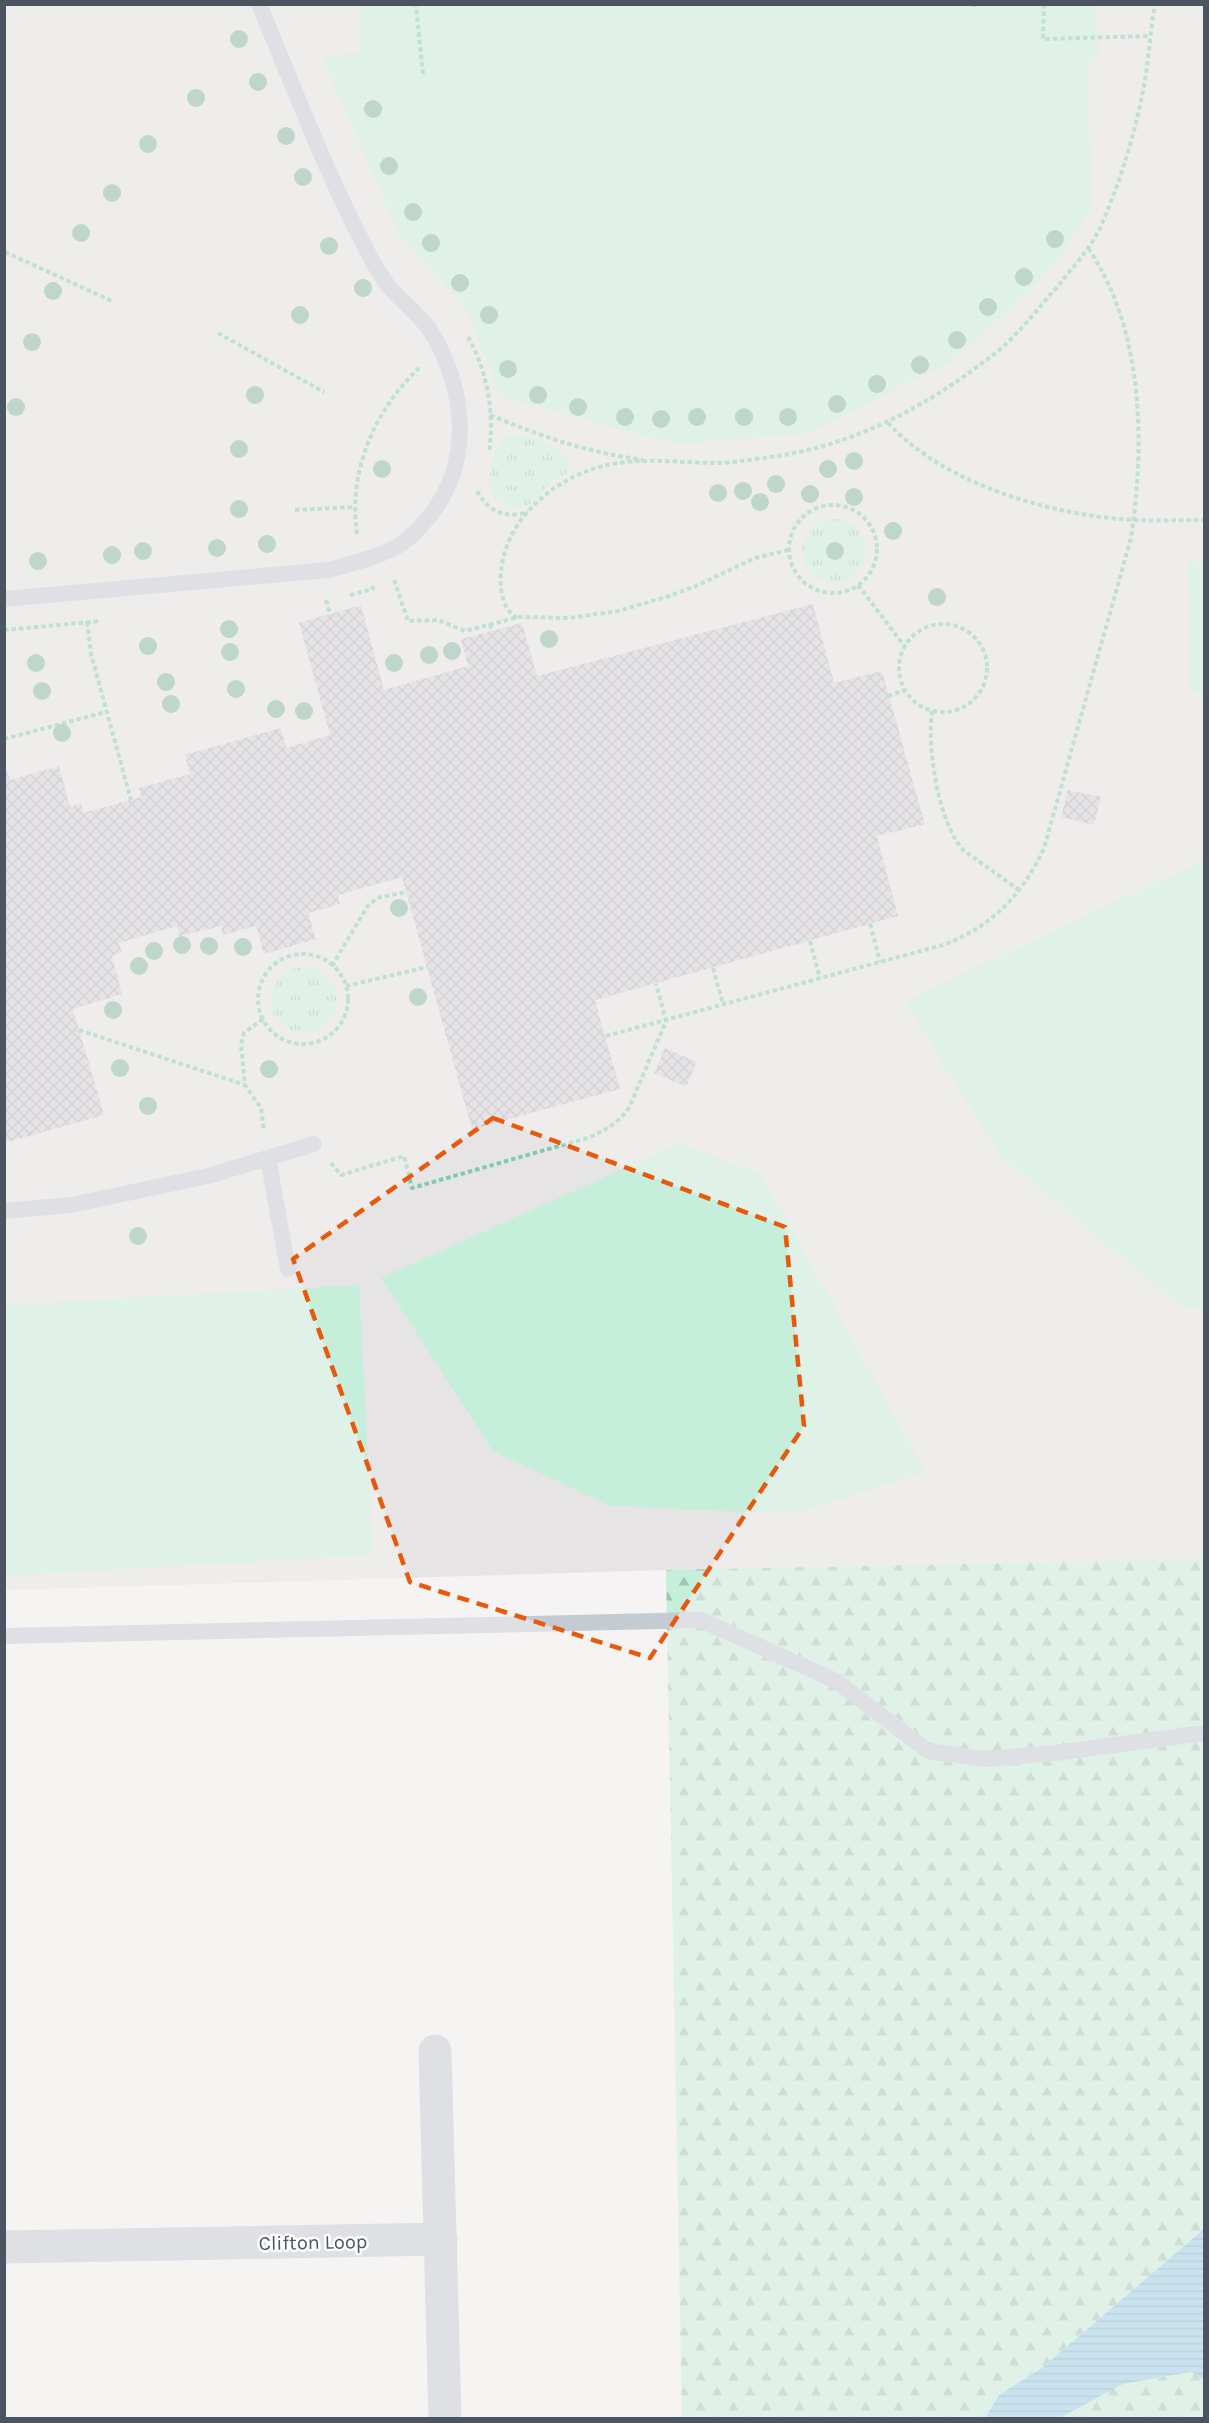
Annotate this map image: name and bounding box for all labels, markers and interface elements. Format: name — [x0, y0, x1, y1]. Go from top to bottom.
street label: Clifton Loop — [258, 2230, 368, 2255]

